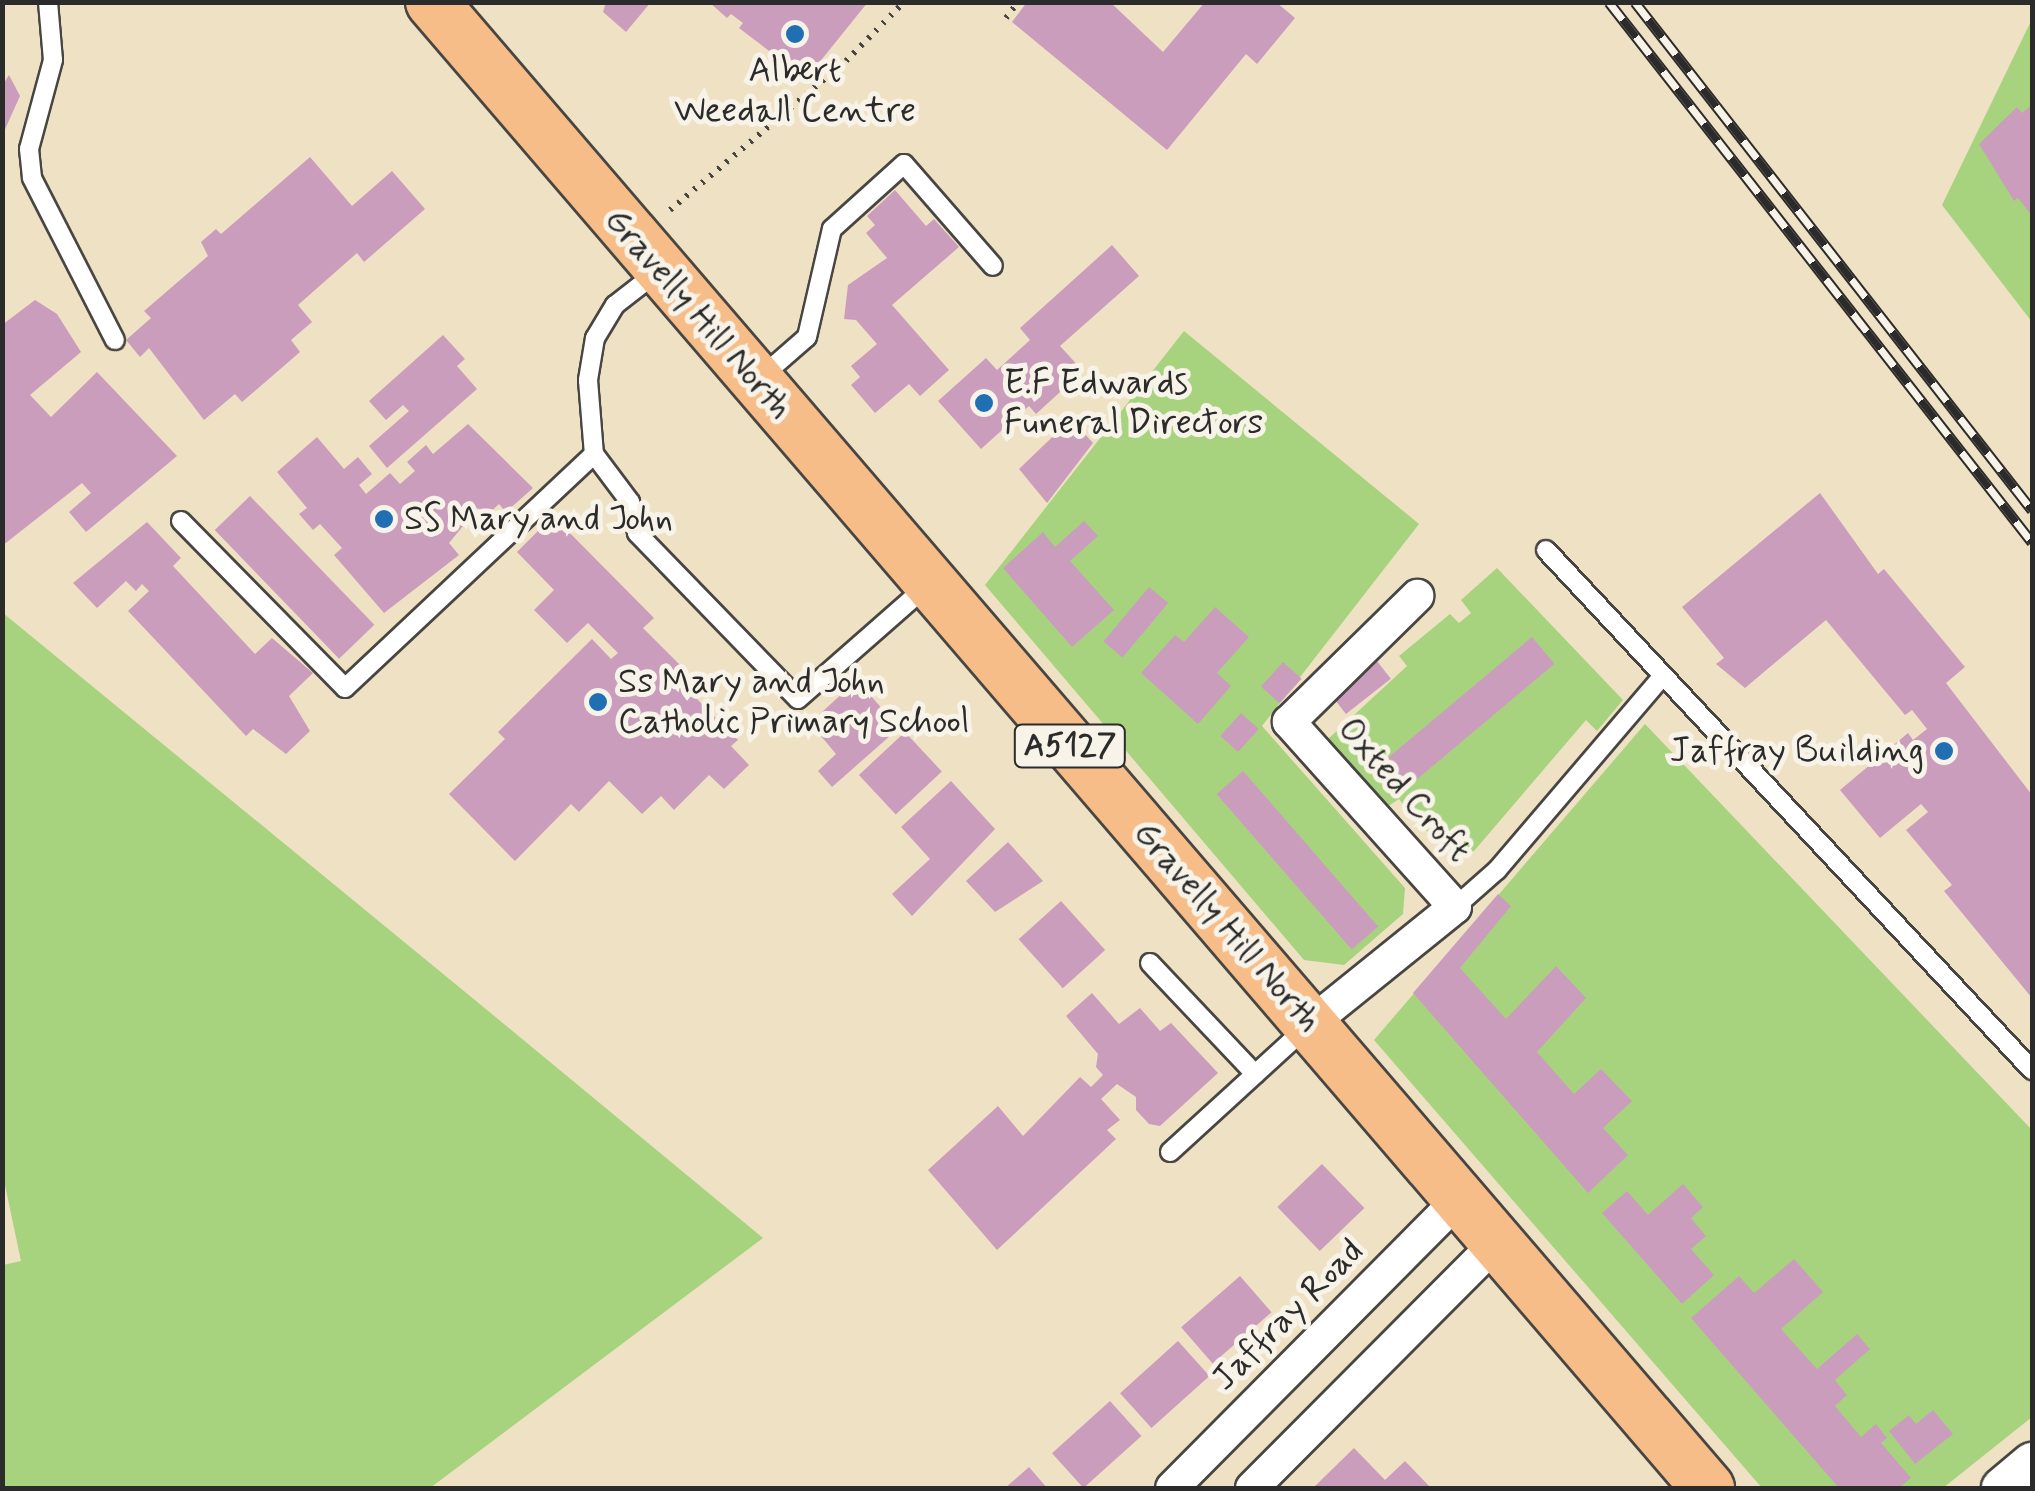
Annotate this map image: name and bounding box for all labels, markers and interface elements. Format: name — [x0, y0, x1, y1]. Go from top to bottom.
marker: Albert Weedall Centre — [784, 23, 806, 45]
place label: Albert Weedall Centre — [677, 50, 913, 132]
street label: Gravelly Hill North — [595, 200, 801, 428]
place label: E.F Edwards Funeral Directors — [1004, 362, 1263, 444]
marker: E.F Edwards Funeral Directors — [973, 392, 995, 414]
place label: SS Mary and John — [404, 498, 681, 540]
marker: SS Mary and John — [373, 508, 395, 530]
place label: Ss Mary and John Catholic Primary School — [618, 661, 981, 743]
marker: Ss Mary and John Catholic Primary School — [587, 691, 609, 713]
street label: Oxted Croft — [1328, 709, 1480, 871]
road number: A5127 — [1012, 719, 1128, 773]
place label: Jaffray Building — [1683, 730, 1924, 772]
marker: Jaffray Building — [1933, 740, 1955, 762]
street label: Gravelly Hill North — [1124, 813, 1330, 1041]
street label: Jaffray Road — [1204, 1231, 1372, 1399]

